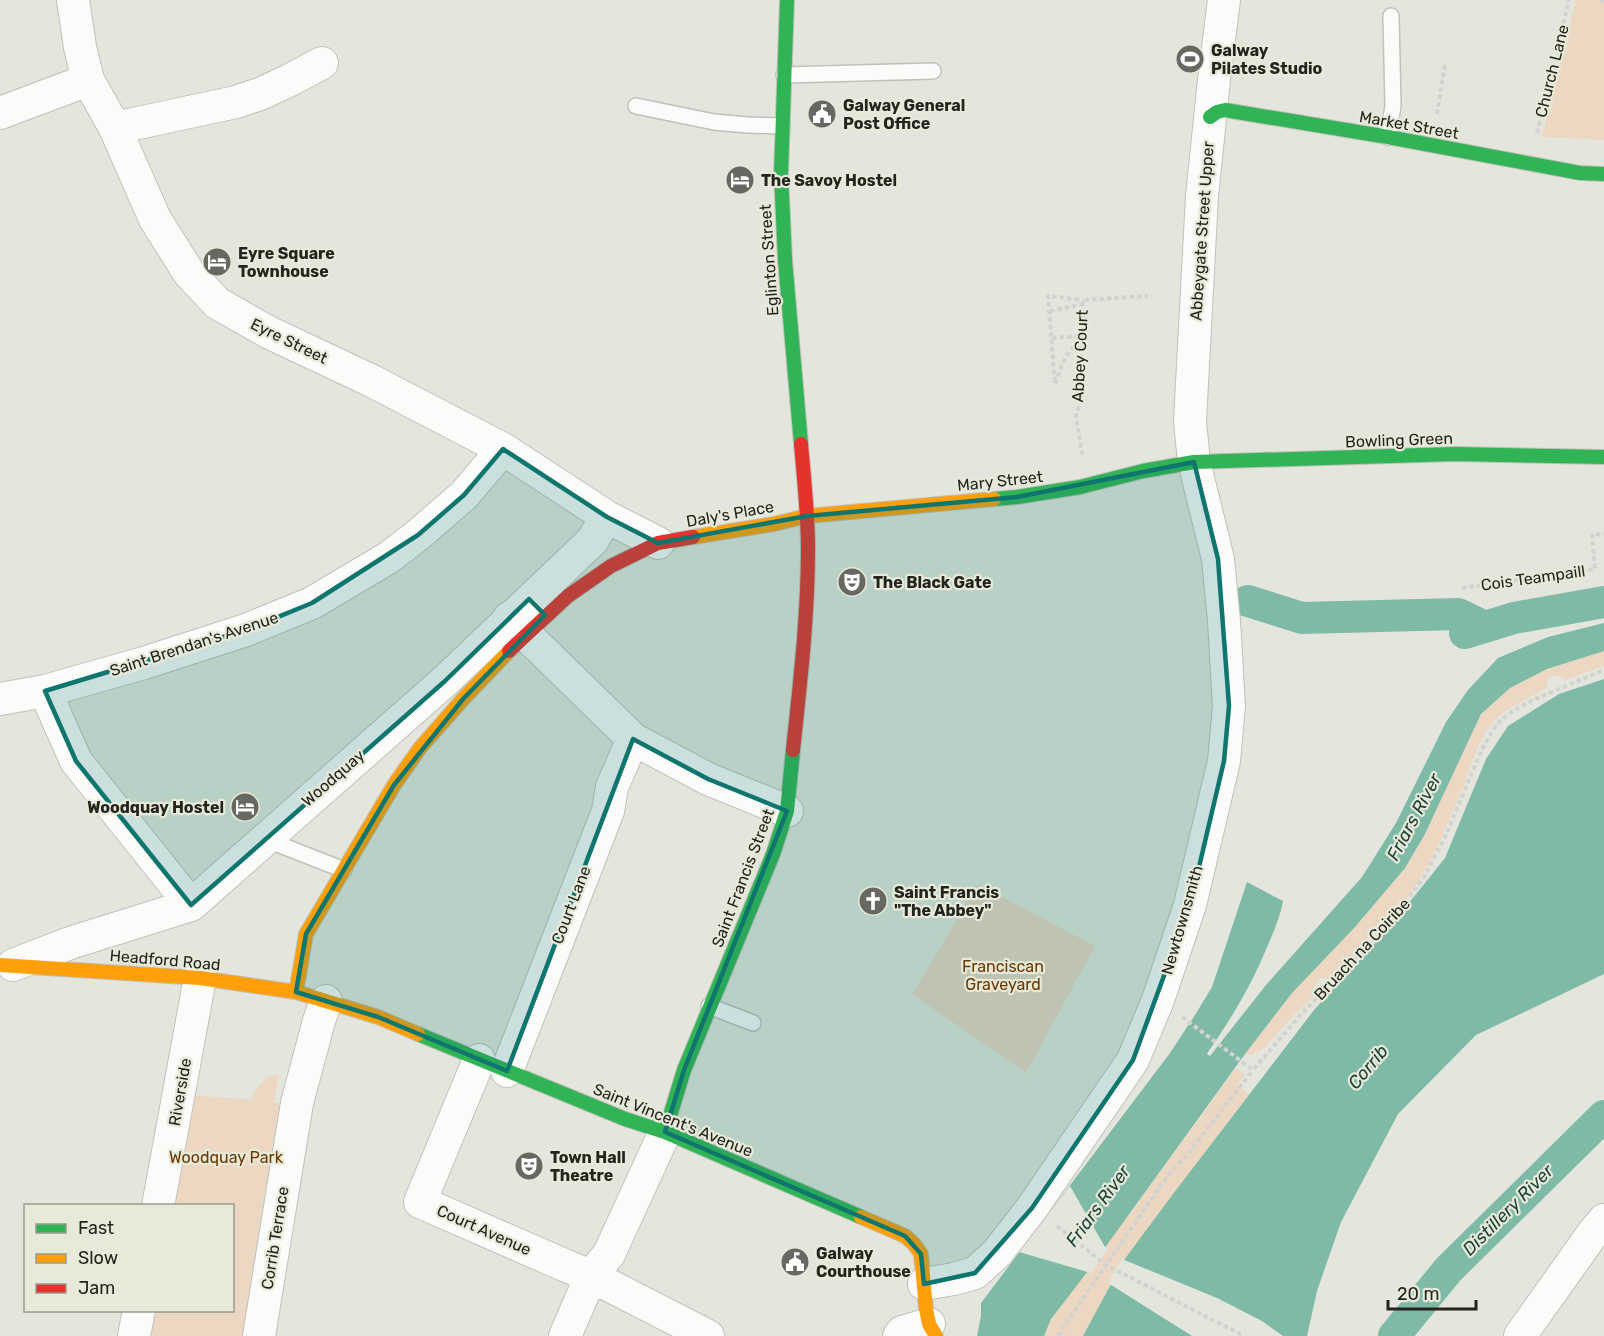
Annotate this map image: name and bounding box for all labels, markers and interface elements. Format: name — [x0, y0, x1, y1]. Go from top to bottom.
street label: Church Lane — [1531, 23, 1573, 119]
place label: Galway Pilates Studio — [1211, 41, 1323, 78]
sports icon: Galway Pilates Studio — [1174, 43, 1206, 75]
place label: Galway General Post Office — [843, 96, 965, 133]
public building icon: Galway General Post Office — [806, 98, 838, 130]
street label: Market Street — [1358, 107, 1460, 143]
street label: Abbeygate Street Upper — [1186, 141, 1218, 321]
hotel icon: The Savoy Hostel — [724, 164, 756, 196]
place label: The Savoy Hostel — [761, 171, 897, 190]
street label: Eglinton Street — [756, 204, 782, 316]
place label: Eyre Square Townhouse — [238, 244, 335, 281]
hotel icon: Eyre Square Townhouse — [201, 246, 233, 278]
street label: Abbey Court — [1068, 309, 1092, 403]
street label: Eyre Street — [247, 314, 331, 368]
street label: Bowling Green — [1345, 429, 1453, 451]
street label: Mary Street — [956, 467, 1044, 495]
street label: Daly's Place — [685, 497, 775, 531]
street label: Cois Teampaill — [1480, 561, 1586, 595]
theatre icon: The Black Gate — [836, 566, 868, 598]
place label: The Black Gate — [873, 573, 991, 592]
street label: Saint Brendan's Avenue — [107, 608, 281, 680]
street label: Woodquay — [298, 745, 368, 810]
water label: Friars River — [1382, 769, 1447, 864]
hotel icon: Woodquay Hostel — [229, 791, 261, 823]
place label: Woodquay Hostel — [87, 798, 224, 817]
street label: Saint Francis Street — [708, 806, 778, 950]
street label: Court Lane — [547, 863, 595, 947]
street label: Newtownsmith — [1157, 863, 1207, 977]
place label: Saint Francis "The Abbey" — [894, 883, 999, 920]
church icon: Saint Francis "The Abbey" — [857, 885, 889, 917]
street label: Bruach na Coiribe — [1310, 894, 1414, 1004]
street label: Headford Road — [109, 946, 221, 974]
park label: Franciscan Graveyard — [962, 957, 1044, 994]
water label: Corrib — [1343, 1040, 1393, 1094]
street label: Riverside — [165, 1057, 195, 1127]
street label: Saint Vincent's Avenue — [590, 1079, 756, 1161]
park label: Woodquay Park — [169, 1148, 284, 1167]
place label: Town Hall Theatre — [550, 1148, 626, 1185]
theatre icon: Town Hall Theatre — [513, 1150, 545, 1182]
water label: Distillery River — [1458, 1159, 1559, 1260]
water label: Friars River — [1061, 1160, 1136, 1251]
street label: Corrib Terrace — [257, 1185, 293, 1291]
street label: Court Avenue — [434, 1201, 534, 1259]
legend — [24, 1204, 234, 1312]
text: Fast — [78, 1217, 114, 1239]
place label: Galway Courthouse — [816, 1244, 911, 1281]
public building icon: Galway Courthouse — [779, 1246, 811, 1278]
text: Slow — [78, 1247, 118, 1269]
scale bar — [1388, 1273, 1476, 1311]
text: Jam — [78, 1277, 115, 1299]
text: 20 m — [1397, 1283, 1439, 1305]

